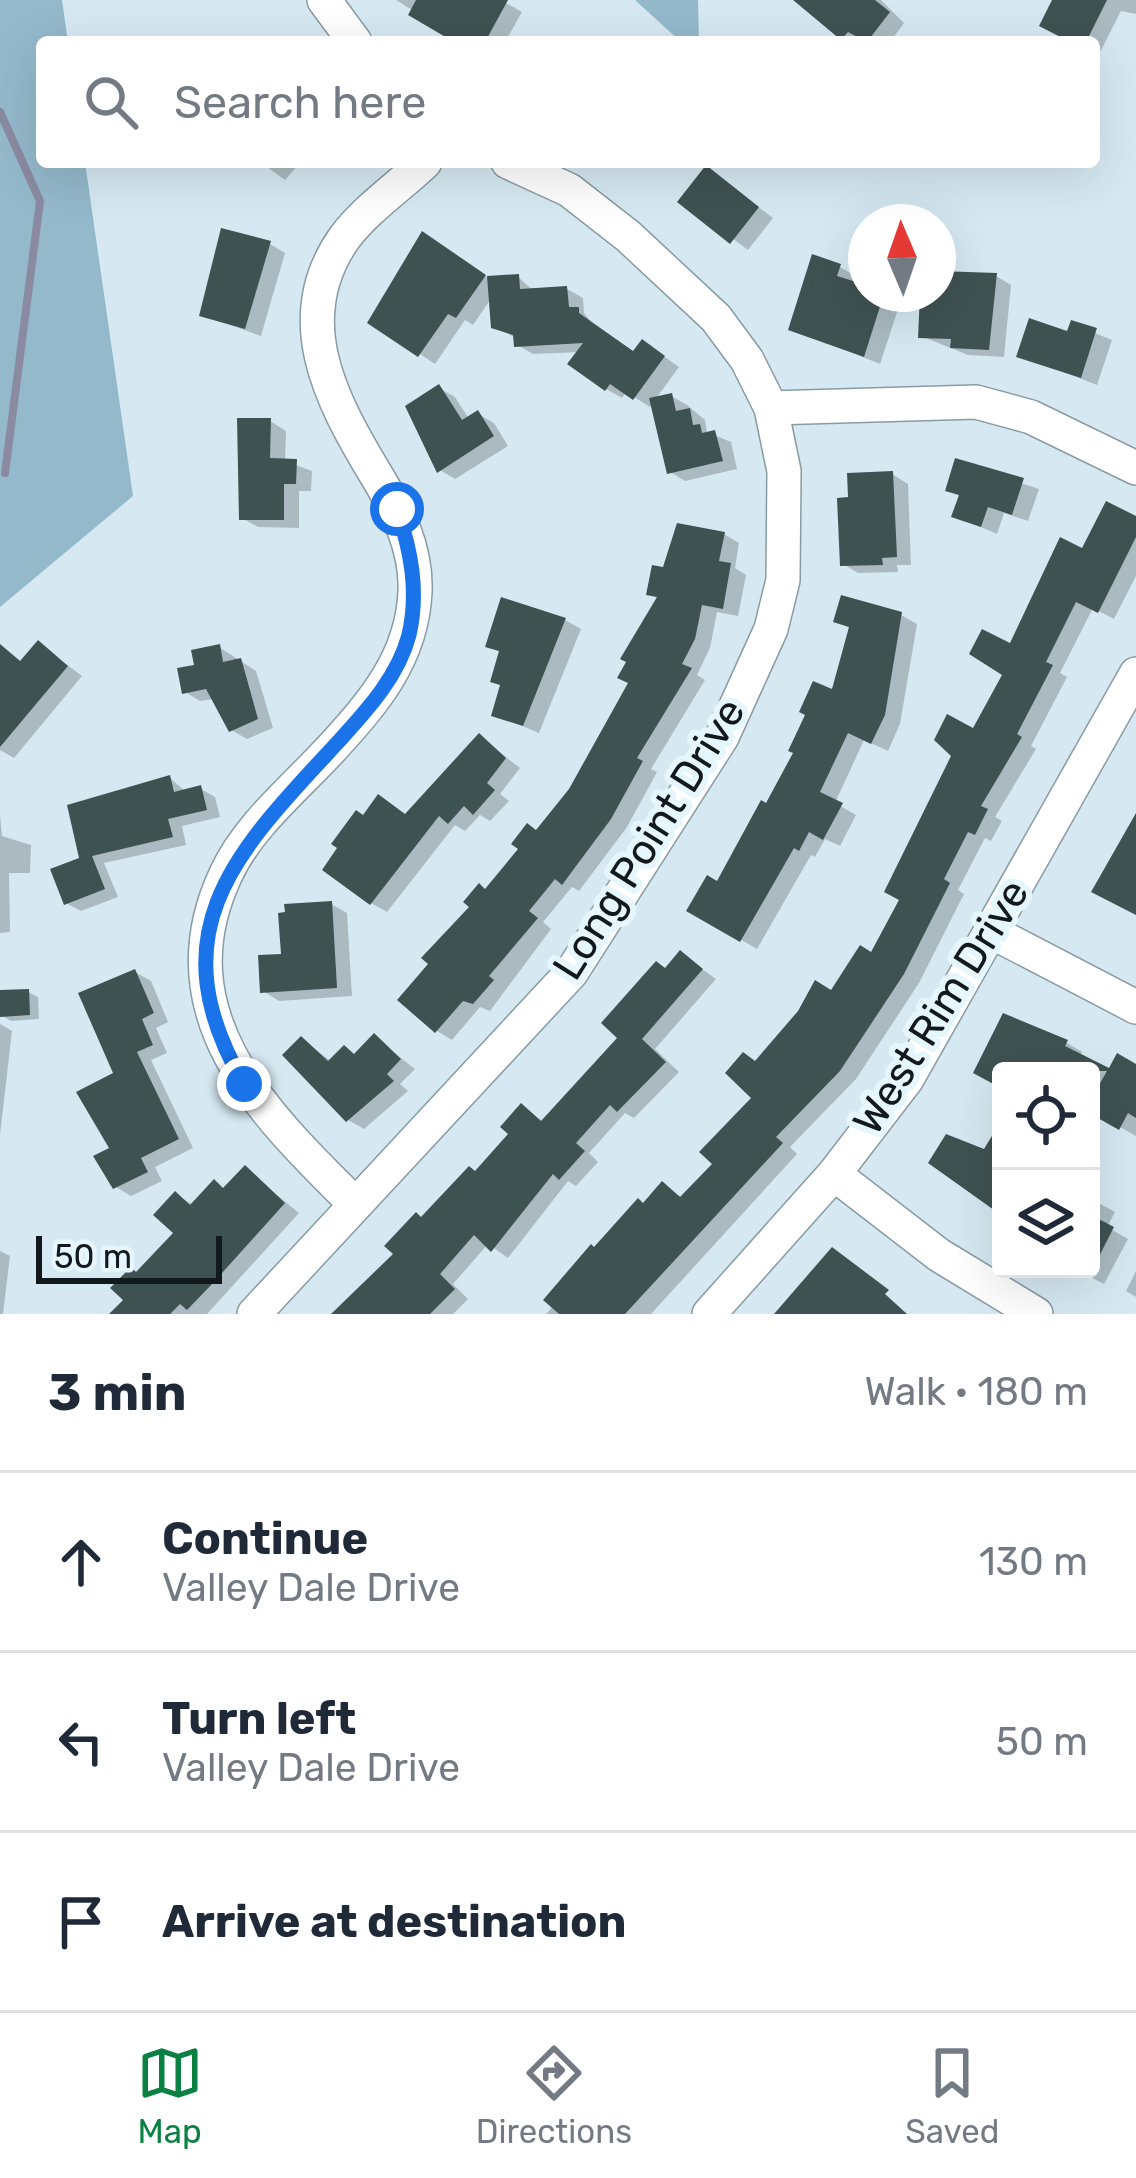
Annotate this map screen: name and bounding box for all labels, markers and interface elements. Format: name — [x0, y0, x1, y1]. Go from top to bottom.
search box — [36, 36, 1100, 168]
icon: search — [78, 69, 144, 135]
text: Search here — [174, 76, 426, 129]
north arrow — [848, 204, 956, 312]
route start — [370, 482, 424, 536]
street label: Long Point Drive — [542, 689, 756, 989]
street label: West Rim Drive — [843, 870, 1039, 1144]
route end — [217, 1057, 271, 1111]
map controls — [992, 1062, 1100, 1278]
button: locate — [992, 1062, 1100, 1170]
button: layers — [992, 1170, 1100, 1278]
scale bar — [36, 1230, 222, 1283]
text: 50 m — [54, 1237, 132, 1276]
text: 3 min — [48, 1362, 187, 1423]
text: Walk · 180 m — [864, 1369, 1088, 1415]
text: Continue — [162, 1512, 368, 1565]
icon: ahead — [48, 1529, 114, 1595]
text: 130 m — [979, 1539, 1088, 1585]
text: Valley Dale Drive — [162, 1565, 460, 1611]
text: Turn left — [162, 1692, 356, 1745]
icon: left — [48, 1709, 114, 1775]
text: 50 m — [996, 1719, 1088, 1765]
text: Valley Dale Drive — [162, 1745, 460, 1791]
icon: arrive — [48, 1889, 114, 1955]
text: Arrive at destination — [162, 1895, 627, 1948]
tab: Map — [137, 2040, 203, 2151]
tab: Directions — [476, 2040, 632, 2151]
tab: Saved — [905, 2040, 999, 2151]

